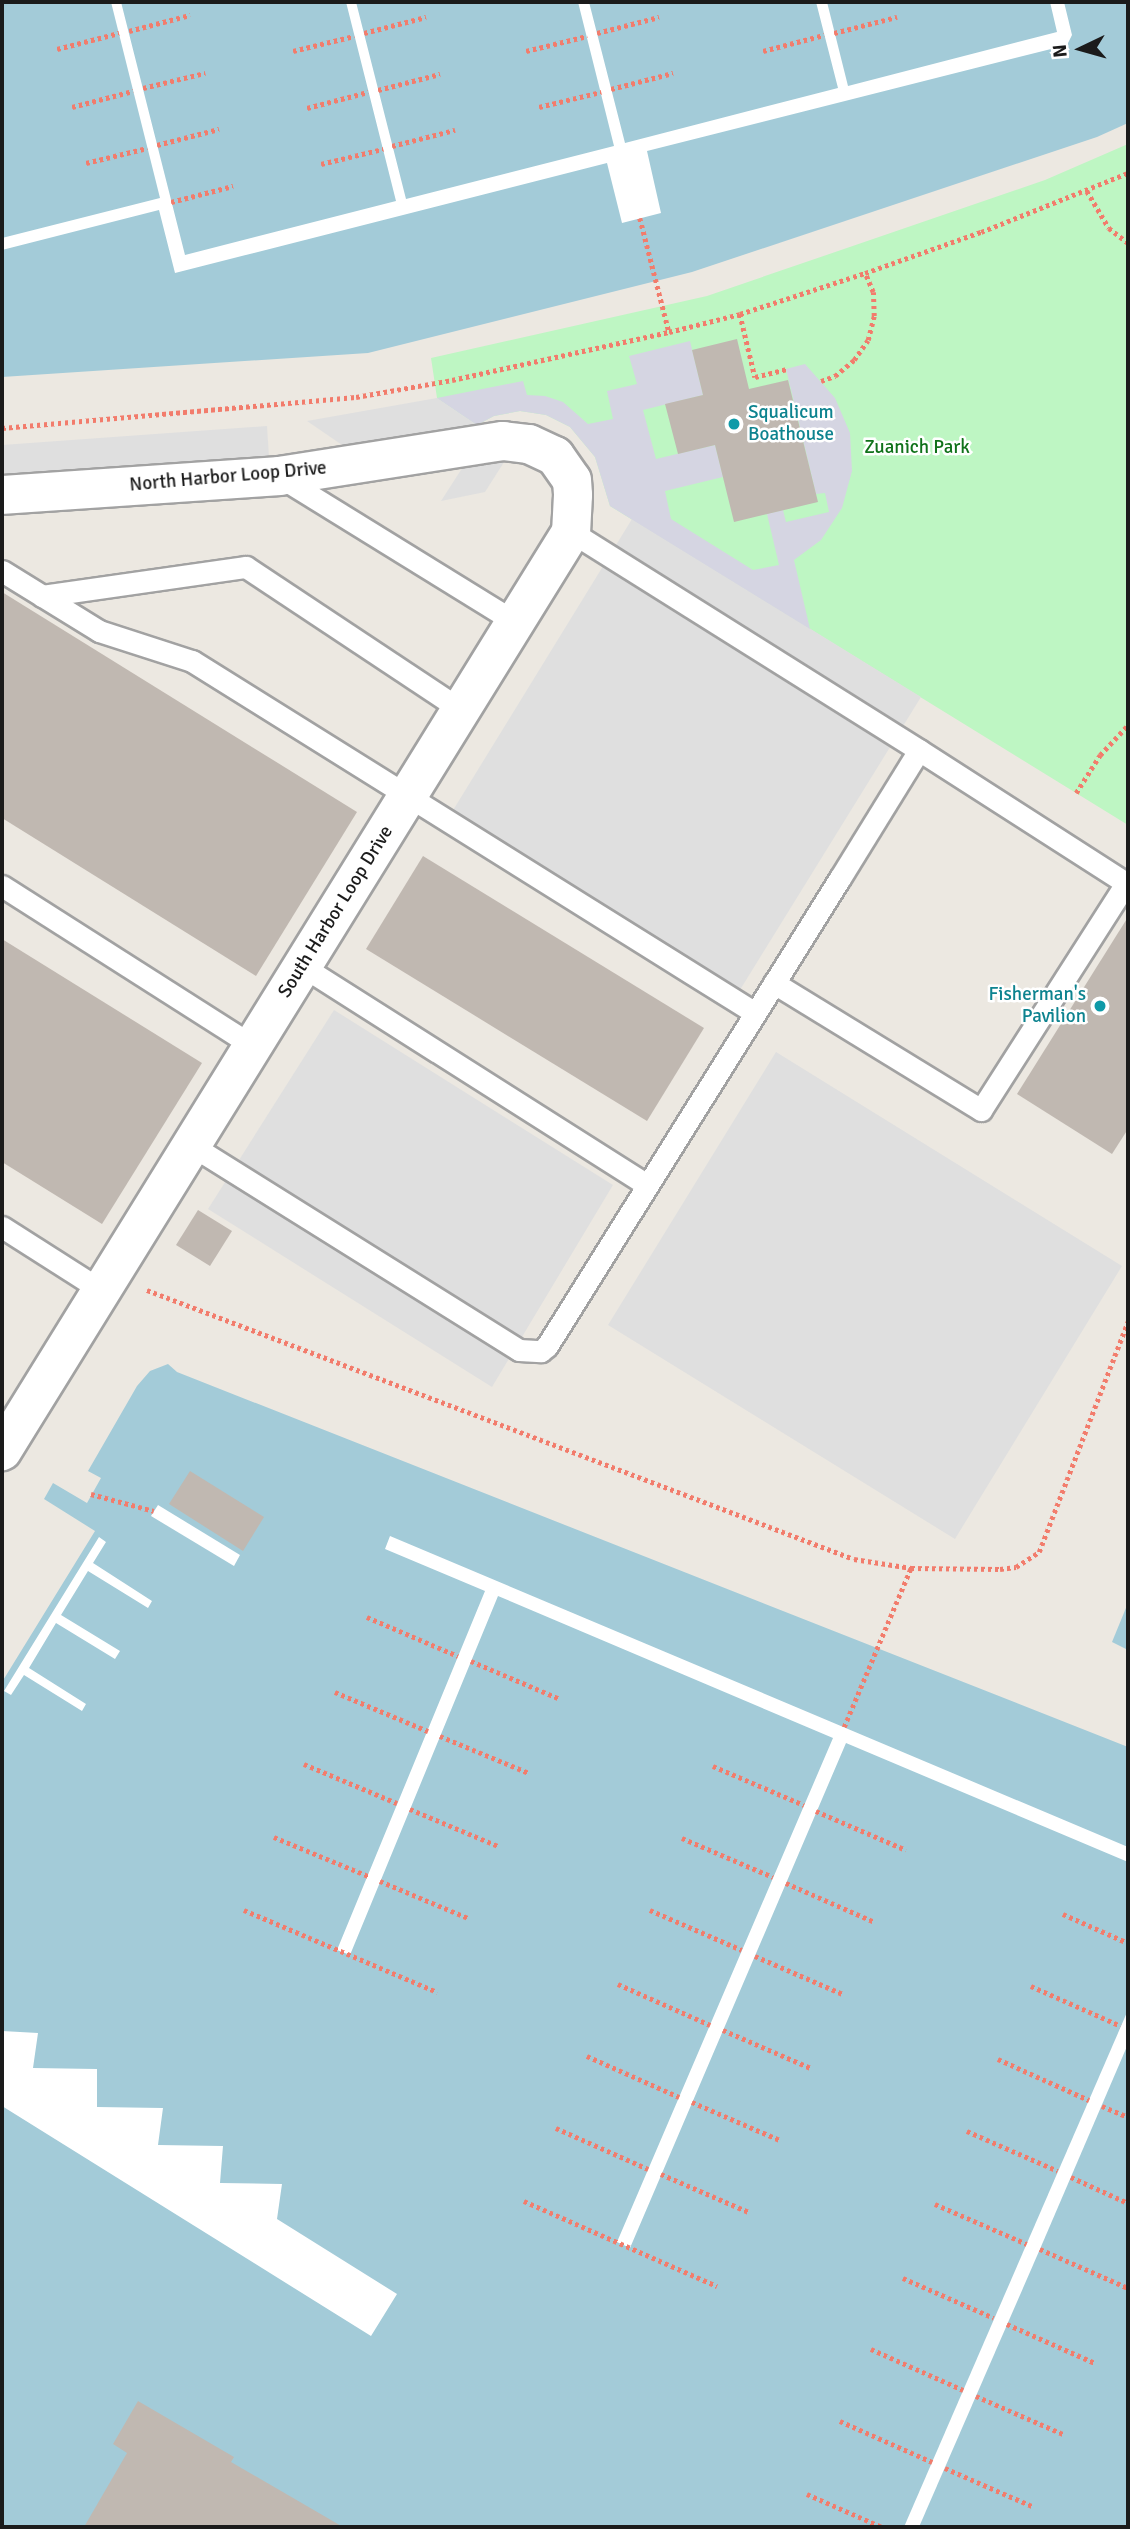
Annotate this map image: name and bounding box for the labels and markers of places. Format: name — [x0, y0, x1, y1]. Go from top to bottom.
place label: Squalicum Boathouse — [748, 402, 834, 446]
marker: Squalicum Boathouse — [726, 416, 742, 432]
place label: Fisherman's Pavilion — [988, 984, 1086, 1028]
marker: Fisherman's Pavilion — [1092, 998, 1108, 1014]

